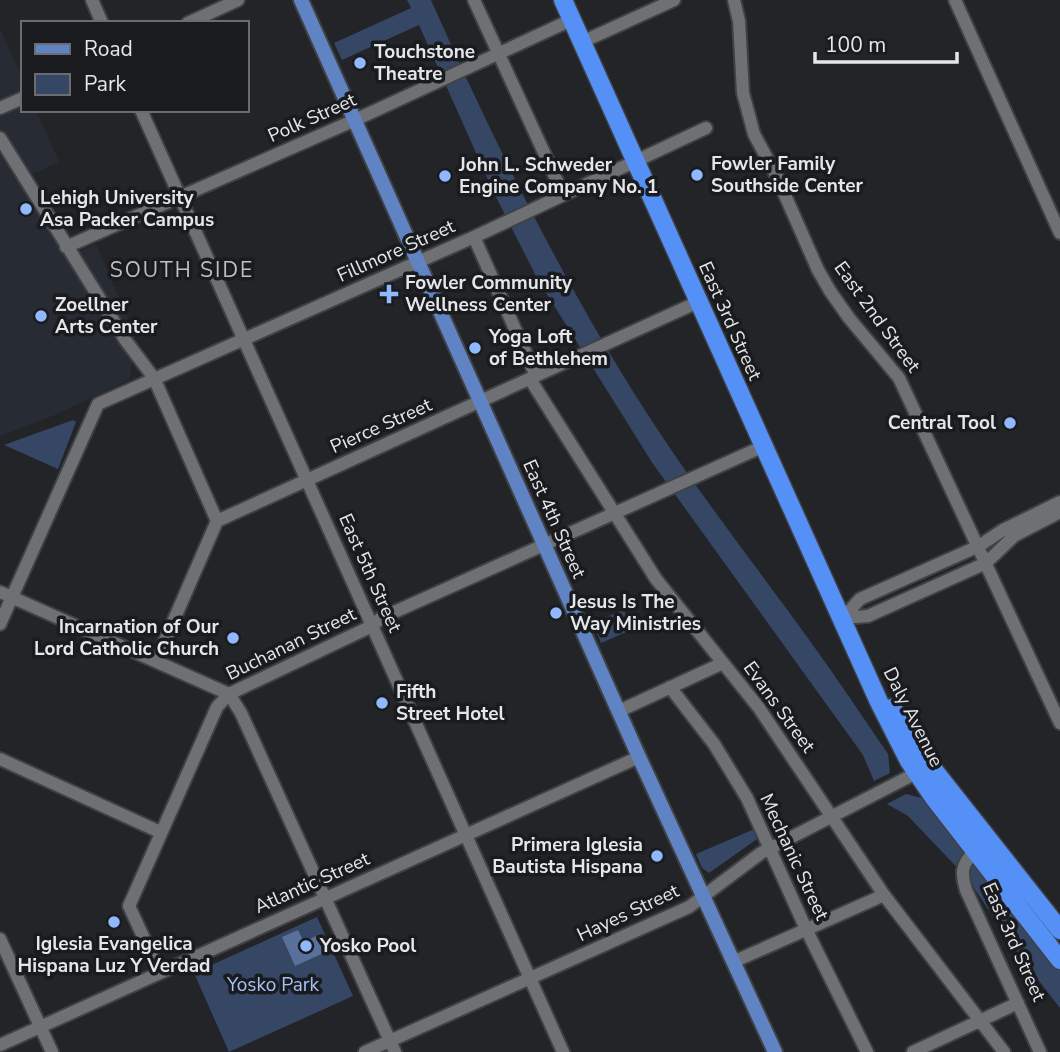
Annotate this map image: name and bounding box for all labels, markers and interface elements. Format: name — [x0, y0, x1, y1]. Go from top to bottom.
legend — [21, 21, 248, 112]
scale bar — [815, 21, 957, 65]
text: 100 m — [825, 31, 886, 59]
text: Road — [84, 35, 133, 63]
place label: Touchstone Theatre — [374, 39, 475, 87]
marker: Touchstone Theatre — [352, 55, 368, 71]
text: Park — [84, 70, 126, 98]
street label: Polk Street — [264, 87, 361, 149]
place label: Fowler Family Southside Center — [711, 151, 863, 199]
place label: John L. Schweder Engine Company No. 1 — [458, 152, 658, 200]
marker: Fowler Family Southside Center — [689, 167, 705, 183]
marker: John L. Schweder Engine Company No. 1 — [437, 168, 453, 184]
place label: Lehigh University Asa Packer Campus — [40, 185, 214, 233]
marker: Lehigh University Asa Packer Campus — [18, 201, 34, 217]
street label: Fillmore Street — [333, 213, 459, 289]
district label: SOUTH SIDE — [110, 256, 254, 284]
street label: East 2nd Street — [828, 256, 926, 378]
street label: East 3rd Street — [692, 257, 768, 385]
place label: Fowler Community Wellness Center — [405, 270, 573, 318]
marker: Fowler Community Wellness Center — [379, 284, 399, 304]
place label: Zoellner Arts Center — [55, 292, 158, 340]
marker: Zoellner Arts Center — [33, 308, 49, 324]
place label: Yoga Loft of Bethlehem — [488, 324, 608, 372]
marker: Yoga Loft of Bethlehem — [467, 340, 483, 356]
street label: Pierce Street — [326, 392, 436, 460]
place label: Central Tool — [888, 410, 996, 436]
marker: Central Tool — [1002, 415, 1018, 431]
street label: East 4th Street — [516, 456, 592, 583]
street label: East 5th Street — [332, 510, 408, 637]
place label: Jesus Is The Way Ministries — [569, 589, 701, 637]
street label: Buchanan Street — [222, 601, 361, 687]
marker: Jesus Is The Way Ministries — [548, 605, 564, 621]
place label: Incarnation of Our Lord Catholic Church — [34, 614, 220, 662]
marker: Incarnation of Our Lord Catholic Church — [225, 630, 241, 646]
street label: Evans Street — [737, 656, 821, 758]
street label: Daly Avenue — [877, 663, 949, 771]
place label: Fifth Street Hotel — [396, 679, 505, 727]
marker: Fifth Street Hotel — [374, 695, 390, 711]
street label: Mechanic Street — [753, 790, 835, 925]
place label: Primera Iglesia Bautista Hispana — [492, 832, 643, 880]
street label: Atlantic Street — [250, 846, 374, 920]
marker: Primera Iglesia Bautista Hispana — [649, 848, 665, 864]
street label: Hayes Street — [573, 878, 684, 948]
street label: East 3rd Street — [976, 878, 1052, 1006]
marker: Iglesia Evangelica Hispana Luz Y Verdad — [106, 914, 122, 930]
place label: Iglesia Evangelica Hispana Luz Y Verdad — [18, 931, 210, 979]
place label: Yosko Pool — [319, 933, 416, 959]
marker: Yosko Pool — [298, 938, 314, 954]
park label: Yosko Park — [226, 972, 320, 998]

